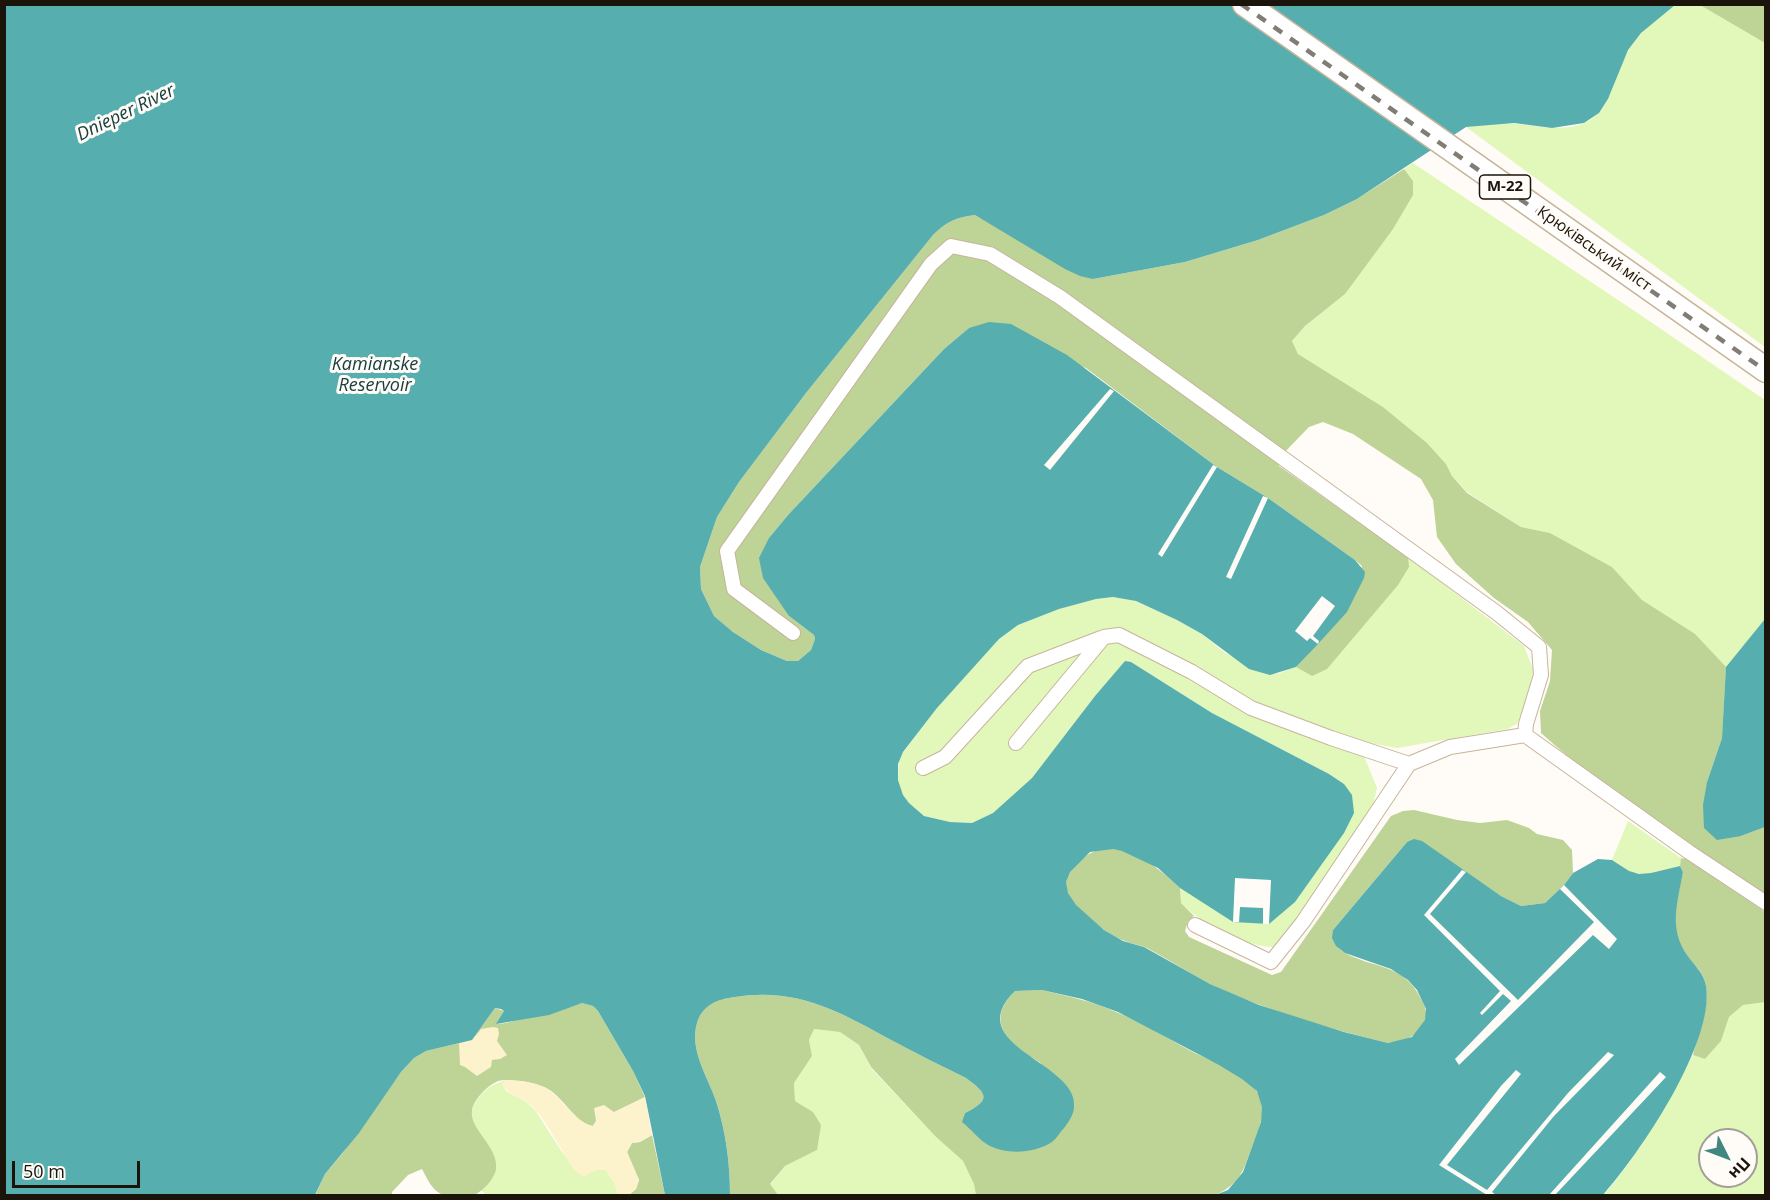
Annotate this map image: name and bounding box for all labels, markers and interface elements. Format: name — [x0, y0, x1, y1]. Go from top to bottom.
water label: Dnieper River — [74, 80, 178, 146]
road number: М-22 — [1480, 175, 1530, 199]
street label: Крюківський міст — [1533, 202, 1655, 296]
water label: Kamianske Reservoir — [332, 354, 418, 397]
north arrow — [1698, 1128, 1758, 1188]
scale bar — [15, 1149, 142, 1187]
text: Пн — [1724, 1153, 1756, 1184]
text: 50 m — [23, 1159, 65, 1183]

